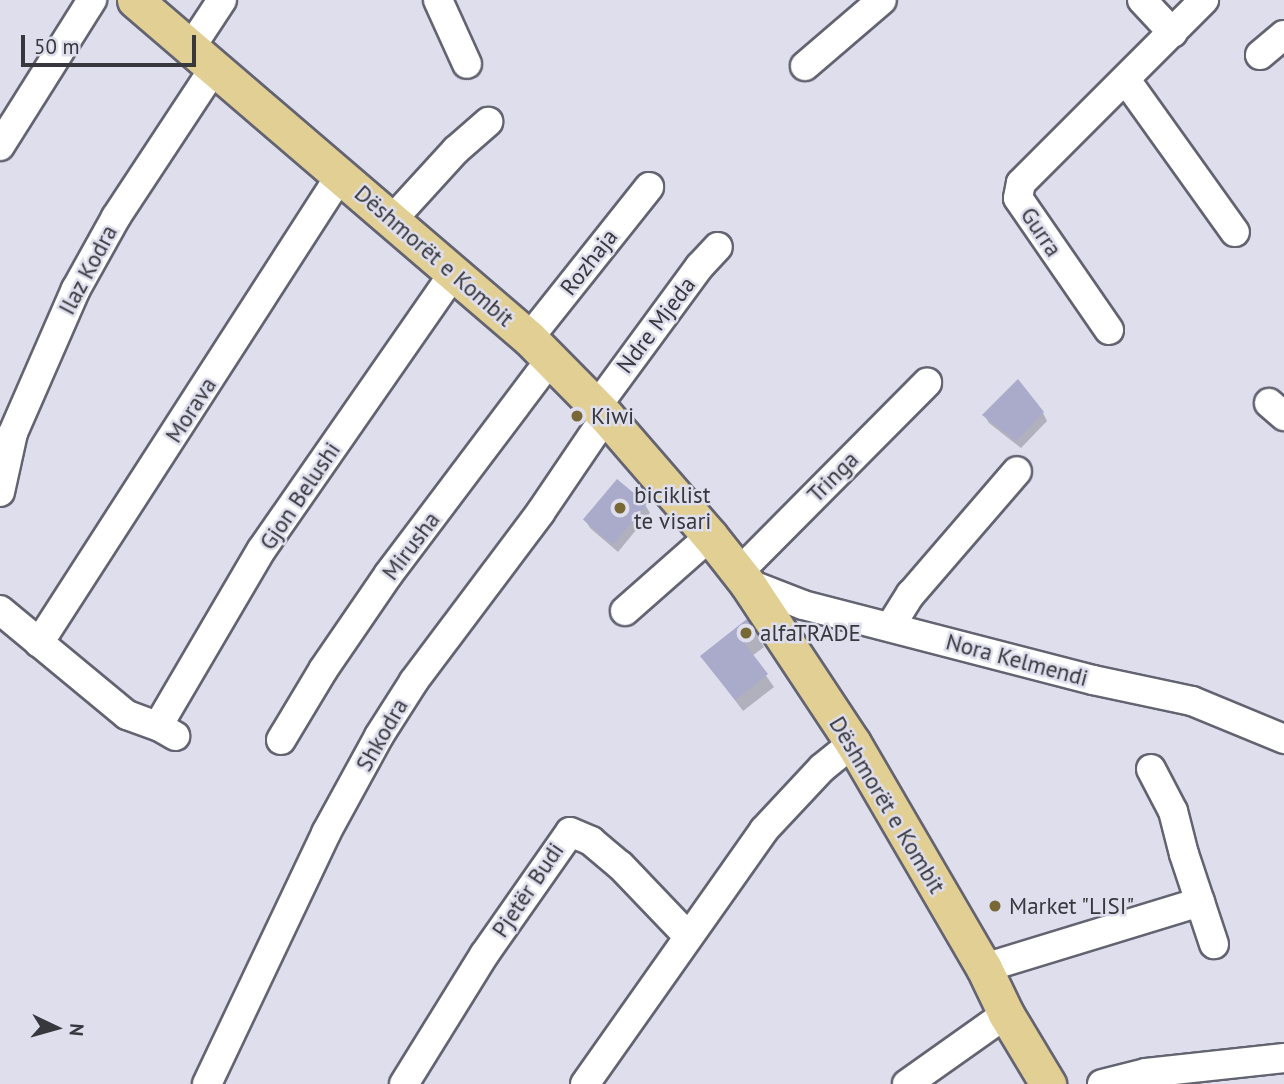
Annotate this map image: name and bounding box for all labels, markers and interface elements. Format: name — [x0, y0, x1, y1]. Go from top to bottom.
scale bar — [24, 21, 200, 65]
text: 50 m — [34, 33, 80, 60]
street label: Dëshmorët e Kombit — [349, 179, 519, 333]
street label: Gurra — [1015, 202, 1067, 262]
street label: Ilaz Kodra — [53, 220, 123, 320]
street label: Rozhaja — [555, 223, 623, 301]
street label: Ndre Mjeda — [611, 271, 701, 379]
street label: Morava — [160, 372, 222, 448]
place label: Kiwi — [591, 402, 634, 430]
marker: Kiwi — [569, 408, 585, 424]
street label: Gjon Belushi — [254, 437, 346, 555]
street label: Tringa — [802, 446, 864, 508]
place label: biciklist te visari — [634, 481, 712, 535]
marker: biciklist te visari — [612, 500, 628, 516]
street label: Mirusha — [376, 506, 446, 586]
place label: alfaTRADE — [760, 619, 861, 647]
marker: alfaTRADE — [738, 625, 754, 641]
street label: Nora Kelmendi — [943, 628, 1091, 692]
street label: Shkodra — [350, 694, 414, 776]
street label: Dëshmorët e Kombit — [823, 712, 951, 898]
street label: Pjetër Budi — [486, 837, 570, 943]
place label: Market "LISI" — [1009, 892, 1136, 920]
marker: Market "LISI" — [987, 898, 1003, 914]
north arrow — [21, 993, 91, 1063]
text: N — [64, 1023, 89, 1037]

